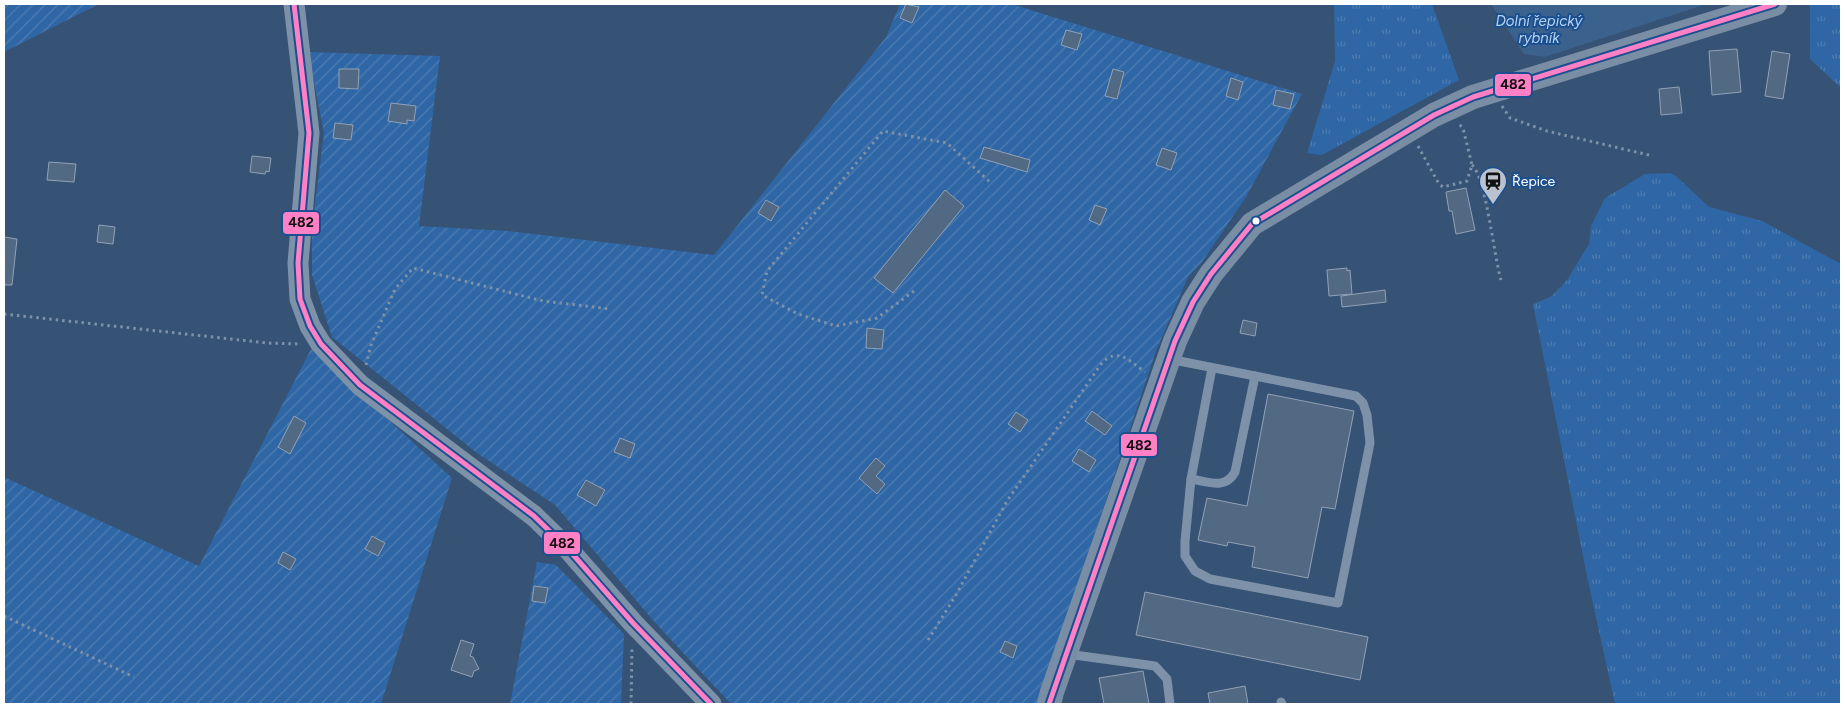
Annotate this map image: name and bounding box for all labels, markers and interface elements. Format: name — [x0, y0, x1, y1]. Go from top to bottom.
water label: Dolní řepický rybník — [1496, 12, 1584, 47]
line badge: 482 — [1494, 73, 1532, 97]
text: 482 — [1500, 76, 1526, 93]
station icon: Řepice — [1478, 166, 1508, 205]
place label: Řepice — [1512, 173, 1556, 190]
line badge: 482 — [282, 211, 320, 235]
text: 482 — [288, 214, 314, 231]
unlabelled marker — [1251, 216, 1261, 226]
line badge: 482 — [1120, 433, 1158, 457]
text: 482 — [1126, 437, 1152, 454]
line badge: 482 — [543, 531, 581, 555]
text: 482 — [549, 535, 575, 552]

